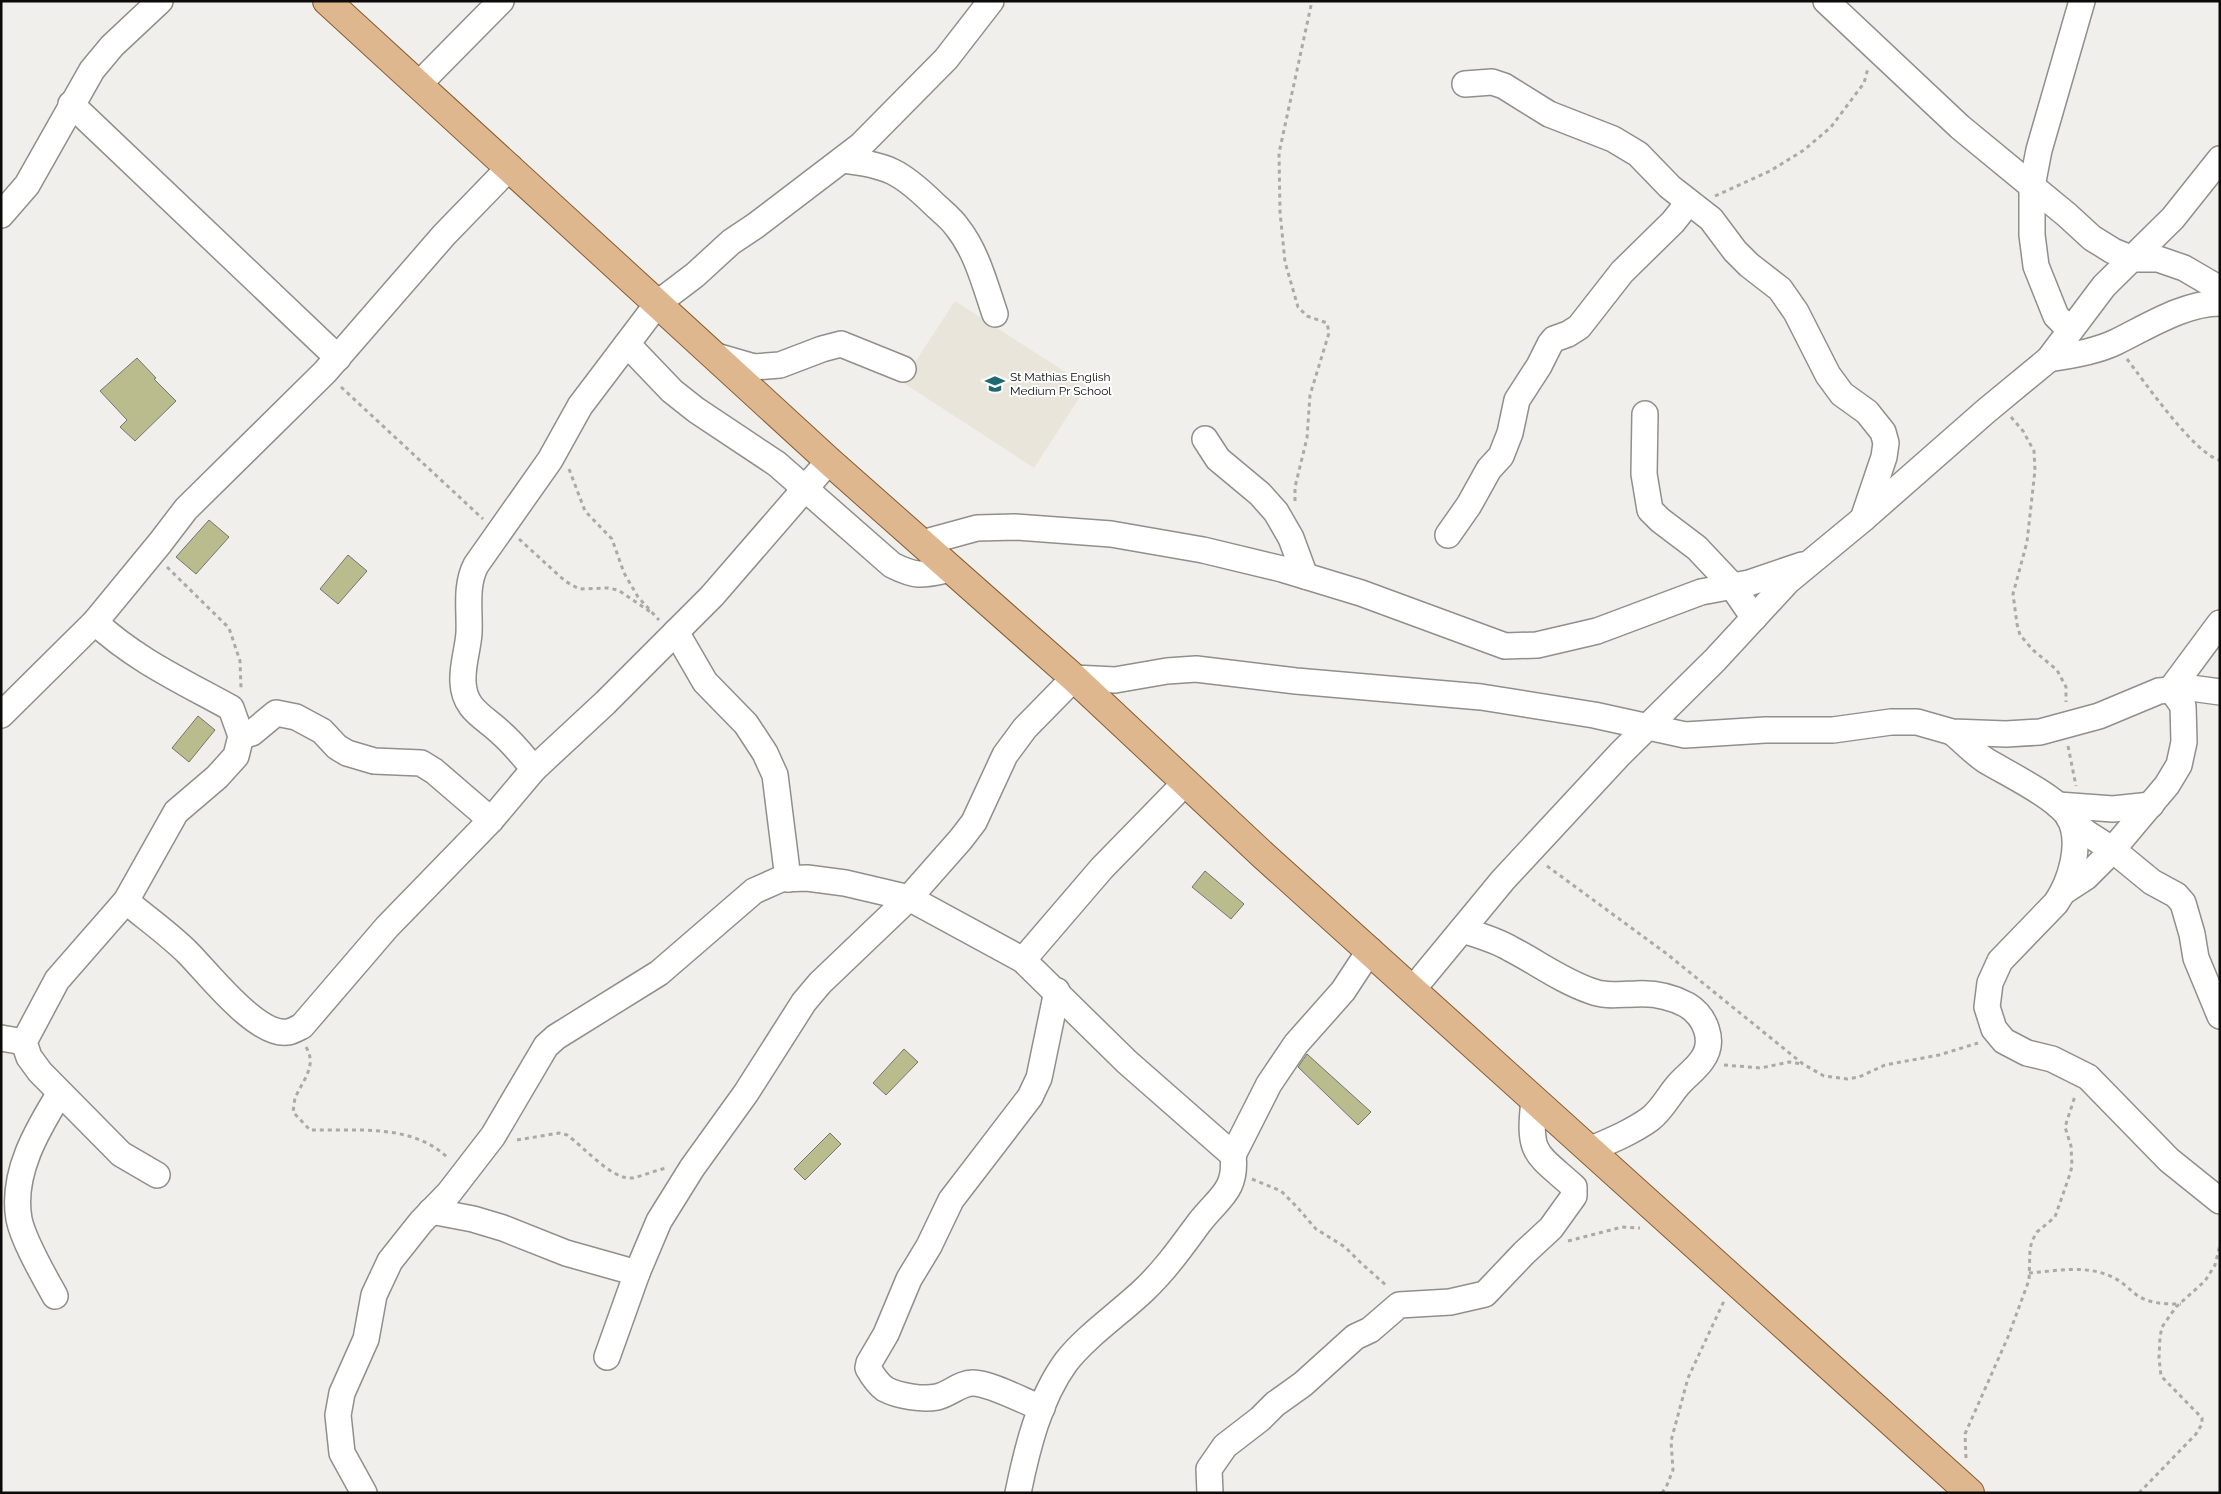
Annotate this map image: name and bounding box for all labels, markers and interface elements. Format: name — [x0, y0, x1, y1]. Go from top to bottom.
place label: St Mathias English Medium Pr School — [1010, 370, 1112, 398]
school or university icon: St Mathias English Medium Pr School — [984, 373, 1006, 395]

